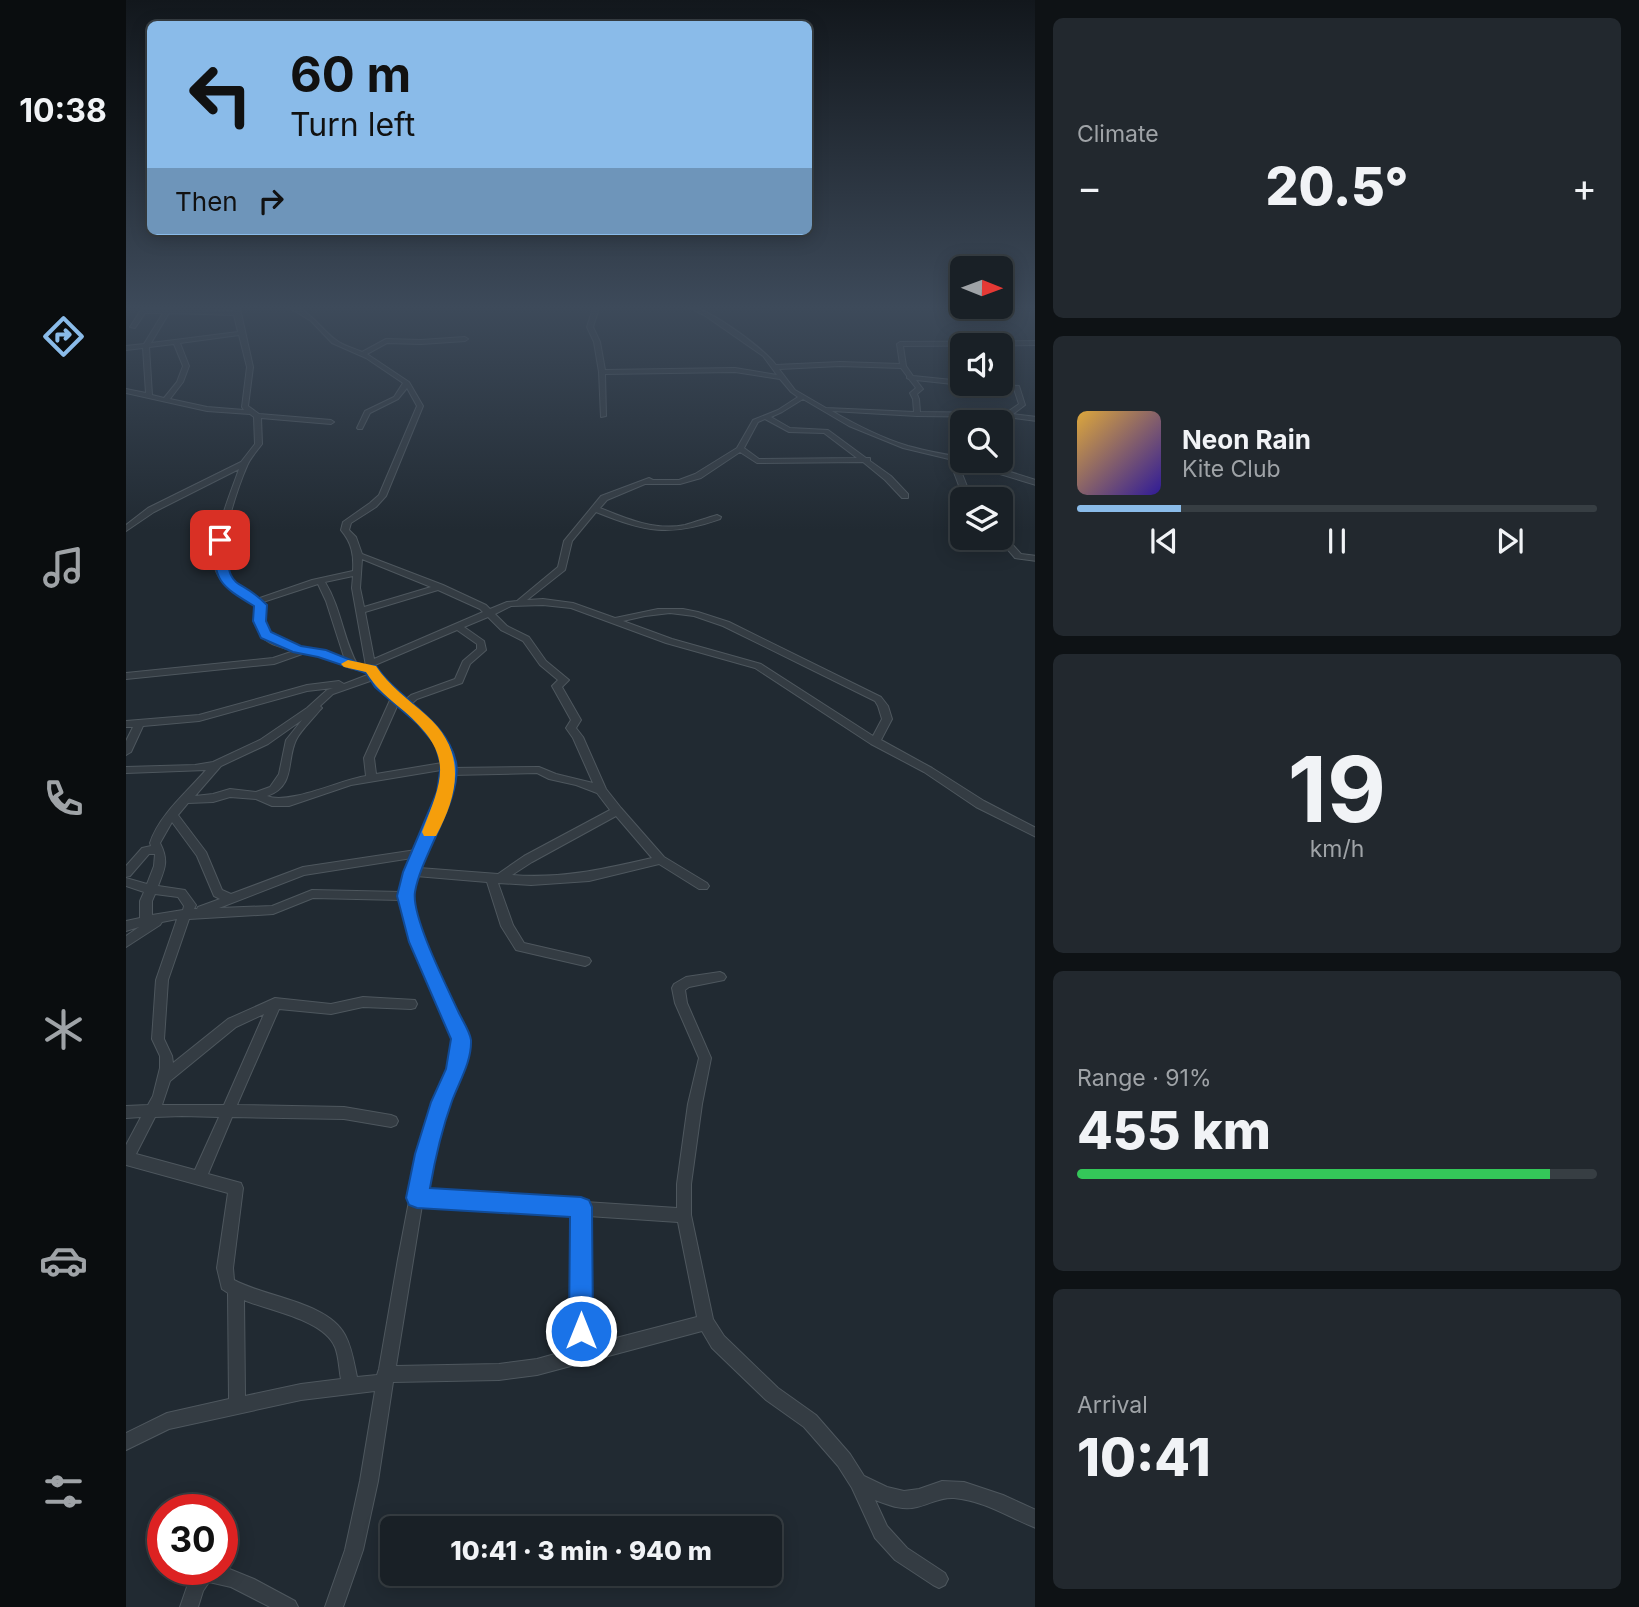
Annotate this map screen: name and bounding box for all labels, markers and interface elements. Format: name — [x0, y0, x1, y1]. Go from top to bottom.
text: 60 m — [290, 45, 411, 104]
icon: left — [175, 49, 266, 140]
text: 10:38 — [19, 91, 107, 130]
text: Turn left — [290, 105, 415, 144]
text: Climate — [1077, 120, 1159, 148]
text: 20.5° — [1265, 155, 1409, 218]
text: − — [1077, 164, 1102, 210]
text: + — [1572, 164, 1597, 210]
icon: right — [252, 182, 290, 220]
text: Then — [175, 186, 238, 217]
north arrow — [950, 256, 1013, 318]
map controls — [950, 256, 1013, 550]
icon: directions — [39, 312, 88, 361]
button: sound — [950, 333, 1013, 396]
button: search — [950, 410, 1013, 473]
text: Neon Rain — [1182, 424, 1311, 455]
text: Kite Club — [1182, 455, 1281, 483]
button: layers — [950, 487, 1013, 550]
pin — [190, 510, 250, 570]
icon: arrive — [201, 521, 239, 559]
icon: previous — [1145, 522, 1183, 560]
icon: pause — [1318, 522, 1356, 560]
icon: next — [1491, 522, 1529, 560]
icon: music — [39, 543, 88, 592]
text: 19 — [1288, 734, 1386, 844]
icon: phone — [39, 774, 88, 823]
text: km/h — [1310, 835, 1364, 863]
icon: climate — [39, 1005, 88, 1054]
text: Range · 91% — [1077, 1064, 1211, 1092]
text: 455 km — [1077, 1099, 1271, 1162]
icon: car — [39, 1236, 88, 1285]
position arrow — [544, 1294, 618, 1368]
text: Arrival — [1077, 1391, 1148, 1419]
text: 10:41 — [1077, 1426, 1211, 1489]
icon: filters — [39, 1467, 88, 1516]
speed limit sign: 30 — [147, 1494, 238, 1585]
text: 10:41 · 3 min · 940 m — [450, 1535, 712, 1566]

